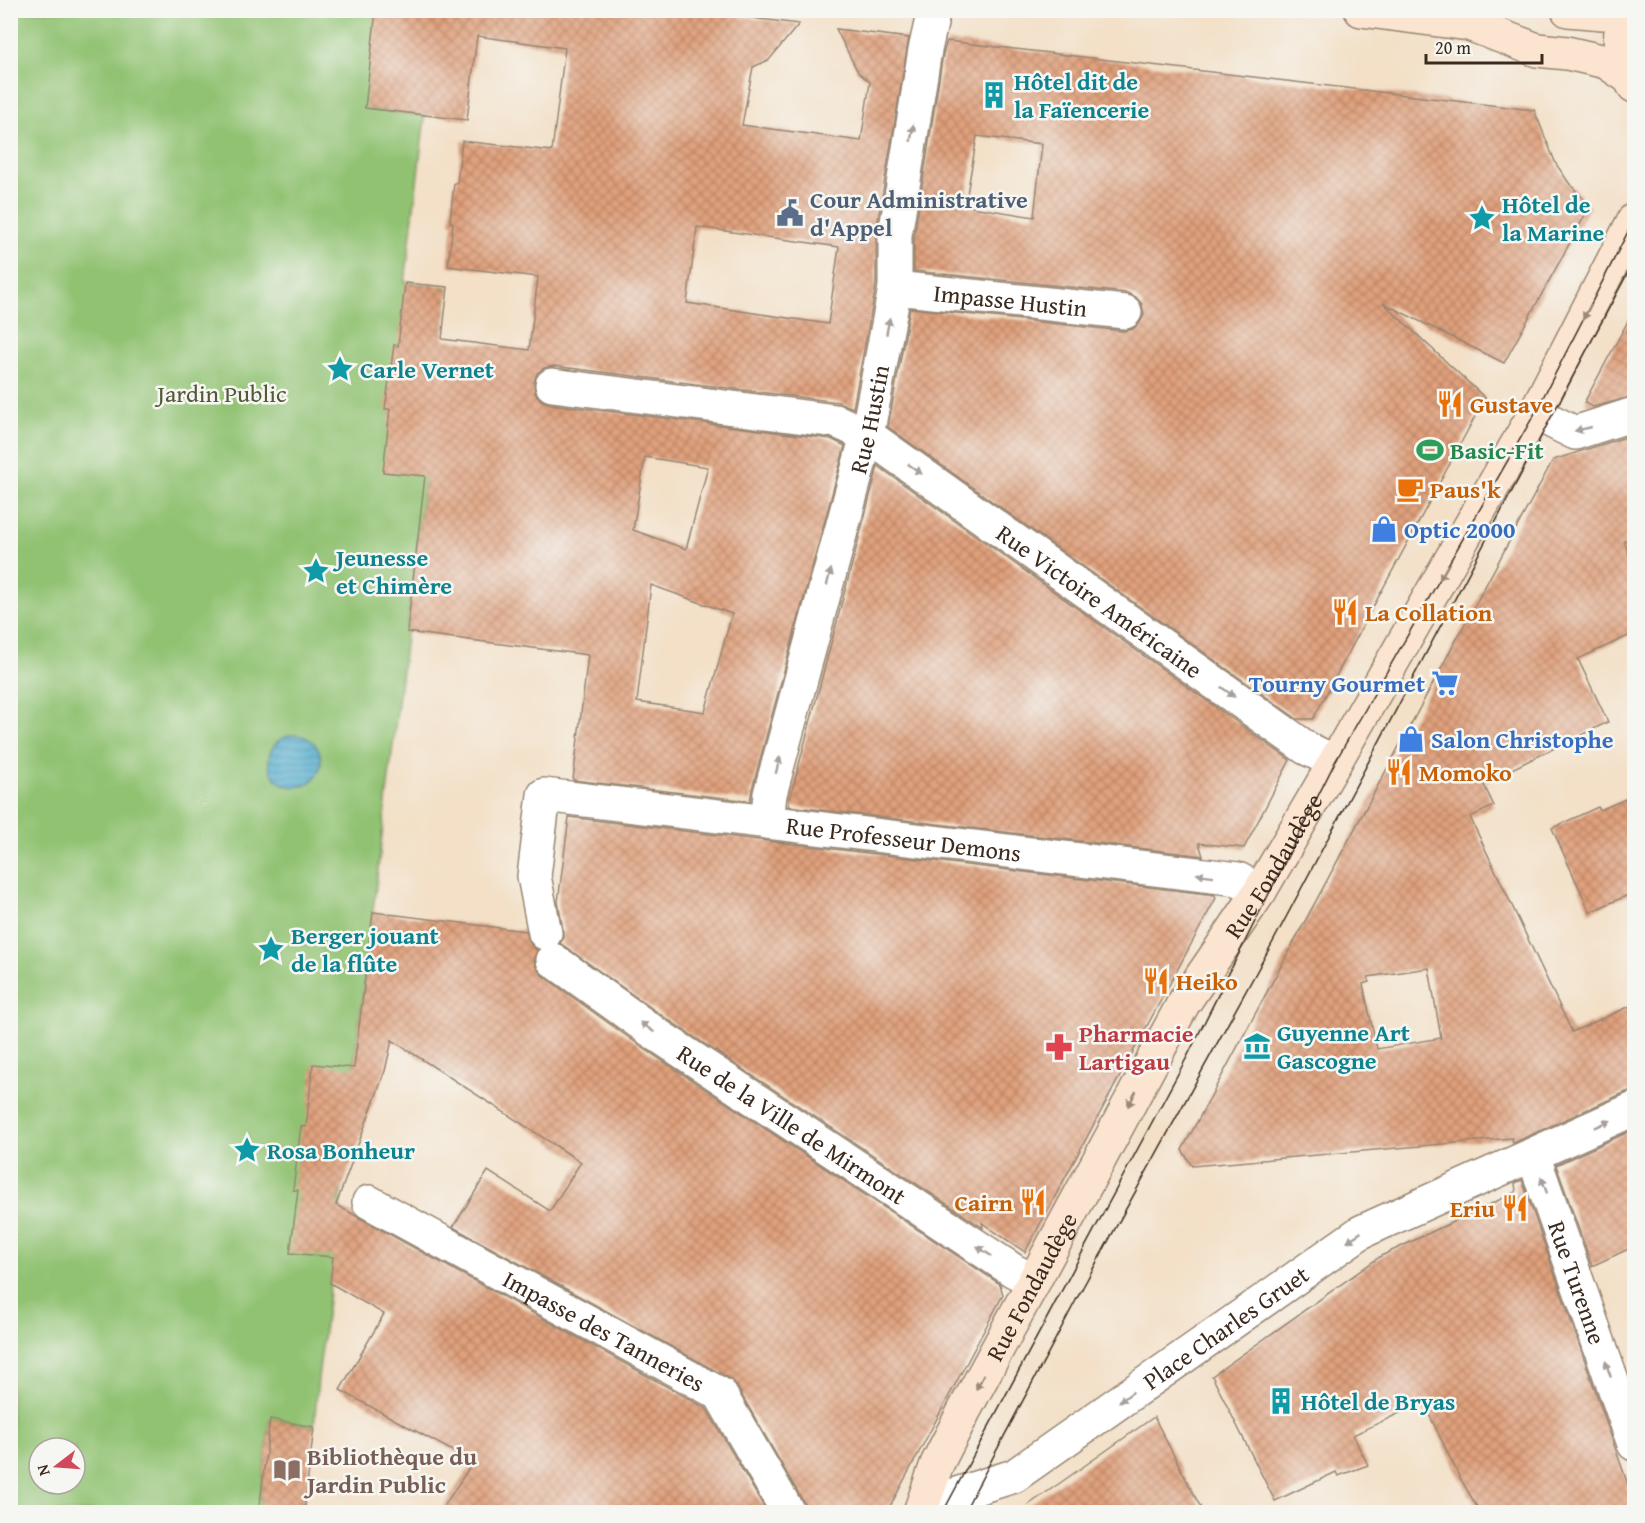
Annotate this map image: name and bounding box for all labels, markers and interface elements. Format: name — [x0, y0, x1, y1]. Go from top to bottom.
scale bar — [1426, 27, 1542, 65]
text: 20 m — [1435, 34, 1471, 61]
place label: Hôtel dit de la Faïencerie — [1014, 64, 1150, 127]
building icon: Hôtel dit de la Faïencerie — [979, 80, 1009, 110]
one-way arrow — [907, 123, 916, 142]
place label: Cour Administrative d'Appel — [810, 182, 1028, 245]
place label: Hôtel de la Marine — [1502, 187, 1605, 250]
public building icon: Cour Administrative d'Appel — [775, 198, 805, 228]
place icon: Hôtel de la Marine — [1467, 203, 1497, 233]
street label: Impasse Hustin — [932, 275, 1089, 325]
one-way arrow — [1582, 304, 1592, 321]
one-way arrow — [884, 316, 893, 335]
place label: Carle Vernet — [360, 352, 494, 387]
place icon: Carle Vernet — [325, 354, 355, 384]
street label: Rue Hustin — [840, 361, 898, 478]
park label: Jardin Public — [154, 376, 287, 411]
place label: Gustave — [1470, 387, 1553, 422]
restaurant icon: Gustave — [1435, 389, 1465, 419]
one-way arrow — [1574, 425, 1592, 435]
place label: Basic-Fit — [1450, 433, 1544, 468]
sports icon: Basic-Fit — [1415, 435, 1445, 465]
one-way arrow — [907, 463, 923, 474]
place label: Paus'k — [1430, 472, 1501, 507]
cafe icon: Paus'k — [1395, 474, 1425, 504]
place label: Optic 2000 — [1404, 512, 1515, 547]
shop icon: Optic 2000 — [1369, 514, 1399, 544]
street label: Rue Victoire Américaine — [989, 515, 1210, 686]
place label: Jeunesse et Chimère — [332, 540, 452, 603]
place icon: Jeunesse et Chimère — [301, 556, 331, 586]
one-way arrow — [1438, 564, 1449, 580]
one-way arrow — [825, 568, 835, 586]
place label: La Collation — [1365, 595, 1492, 630]
restaurant icon: La Collation — [1330, 597, 1360, 627]
place label: Tourny Gourmet — [1249, 666, 1425, 701]
supermarket icon: Tourny Gourmet — [1430, 668, 1460, 698]
one-way arrow — [1219, 686, 1235, 698]
place label: Salon Christophe — [1431, 722, 1614, 757]
shop icon: Salon Christophe — [1396, 724, 1426, 754]
place label: Momoko — [1419, 755, 1512, 790]
one-way arrow — [773, 756, 783, 774]
restaurant icon: Momoko — [1384, 757, 1414, 787]
street label: Rue Fondaudège — [1215, 786, 1331, 945]
street label: Rue Professeur Demons — [784, 807, 1023, 870]
one-way arrow — [1196, 870, 1215, 880]
place label: Berger jouant de la flûte — [291, 918, 439, 981]
place icon: Berger jouant de la flûte — [256, 934, 286, 964]
place label: Heiko — [1176, 964, 1238, 999]
restaurant icon: Heiko — [1141, 966, 1171, 996]
place label: Guyenne Art Gascogne — [1277, 1015, 1410, 1078]
place label: Pharmacie Lartigau — [1079, 1016, 1194, 1079]
one-way arrow — [639, 1021, 655, 1033]
museum icon: Guyenne Art Gascogne — [1242, 1031, 1272, 1061]
pharmacy icon: Pharmacie Lartigau — [1044, 1032, 1074, 1062]
street label: Rue de la Ville de Mirmont — [671, 1035, 914, 1213]
one-way arrow — [1127, 1091, 1137, 1108]
one-way arrow — [1594, 1119, 1611, 1128]
place label: Rosa Bonheur — [267, 1133, 415, 1168]
place icon: Rosa Bonheur — [232, 1135, 262, 1165]
one-way arrow — [1538, 1176, 1548, 1194]
place label: Cairn — [954, 1185, 1013, 1220]
restaurant icon: Cairn — [1018, 1187, 1048, 1217]
place label: Eriu — [1450, 1191, 1495, 1226]
restaurant icon: Eriu — [1500, 1193, 1530, 1223]
street label: Rue Fondaudège — [977, 1206, 1085, 1367]
street label: Rue Turenne — [1540, 1216, 1615, 1349]
one-way arrow — [1347, 1231, 1363, 1243]
one-way arrow — [976, 1246, 992, 1257]
street label: Place Charles Gruet — [1136, 1256, 1316, 1398]
street label: Impasse des Tanneries — [497, 1261, 711, 1400]
one-way arrow — [1603, 1360, 1613, 1378]
one-way arrow — [975, 1374, 985, 1391]
place label: Hôtel de Bryas — [1301, 1384, 1455, 1419]
building icon: Hôtel de Bryas — [1266, 1386, 1296, 1416]
one-way arrow — [1119, 1391, 1135, 1403]
north arrow — [27, 1436, 87, 1496]
place label: Bibliothèque du Jardin Public — [303, 1439, 477, 1502]
library icon: Bibliothèque du Jardin Public — [272, 1455, 302, 1485]
text: N — [30, 1461, 56, 1479]

